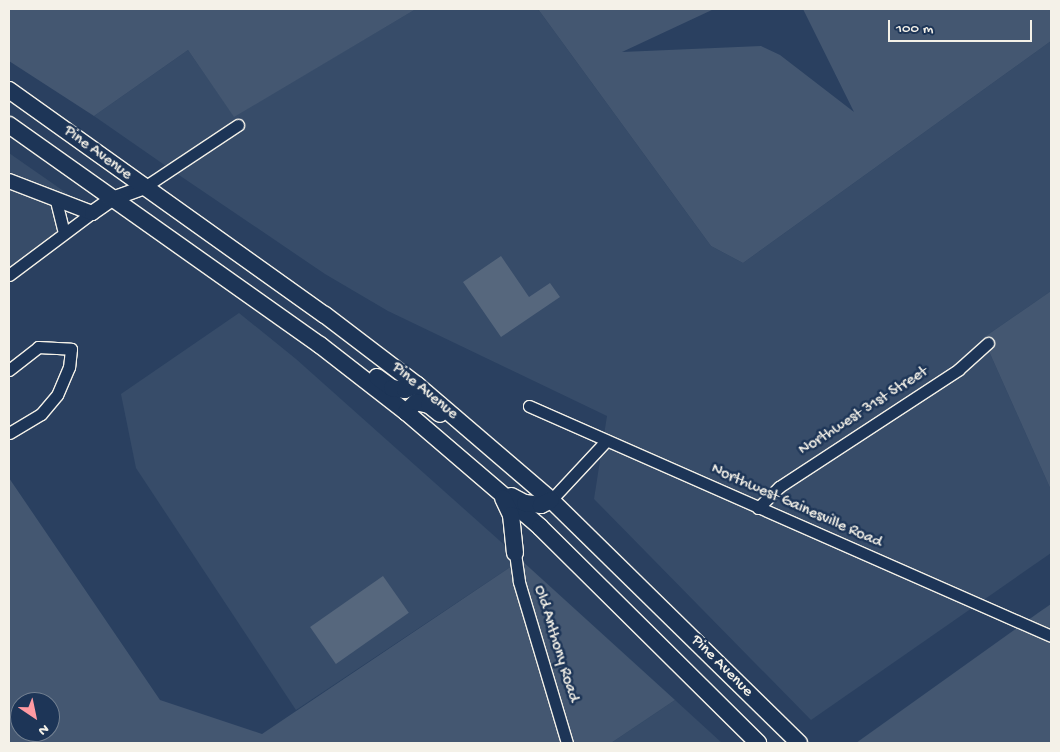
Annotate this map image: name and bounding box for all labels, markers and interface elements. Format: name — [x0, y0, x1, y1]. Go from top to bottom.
scale bar — [890, 10, 1034, 42]
text: 100 m — [896, 20, 933, 38]
street label: Pine Avenue — [59, 123, 135, 185]
street label: Pine Avenue — [387, 359, 461, 425]
street label: Northwest 31st Street — [796, 363, 932, 461]
street label: Northwest Gainesville Road — [708, 461, 884, 553]
street label: Old Anthony Road — [528, 583, 582, 705]
street label: Pine Avenue — [686, 632, 756, 702]
north arrow — [10, 692, 60, 742]
text: N — [35, 719, 52, 739]

